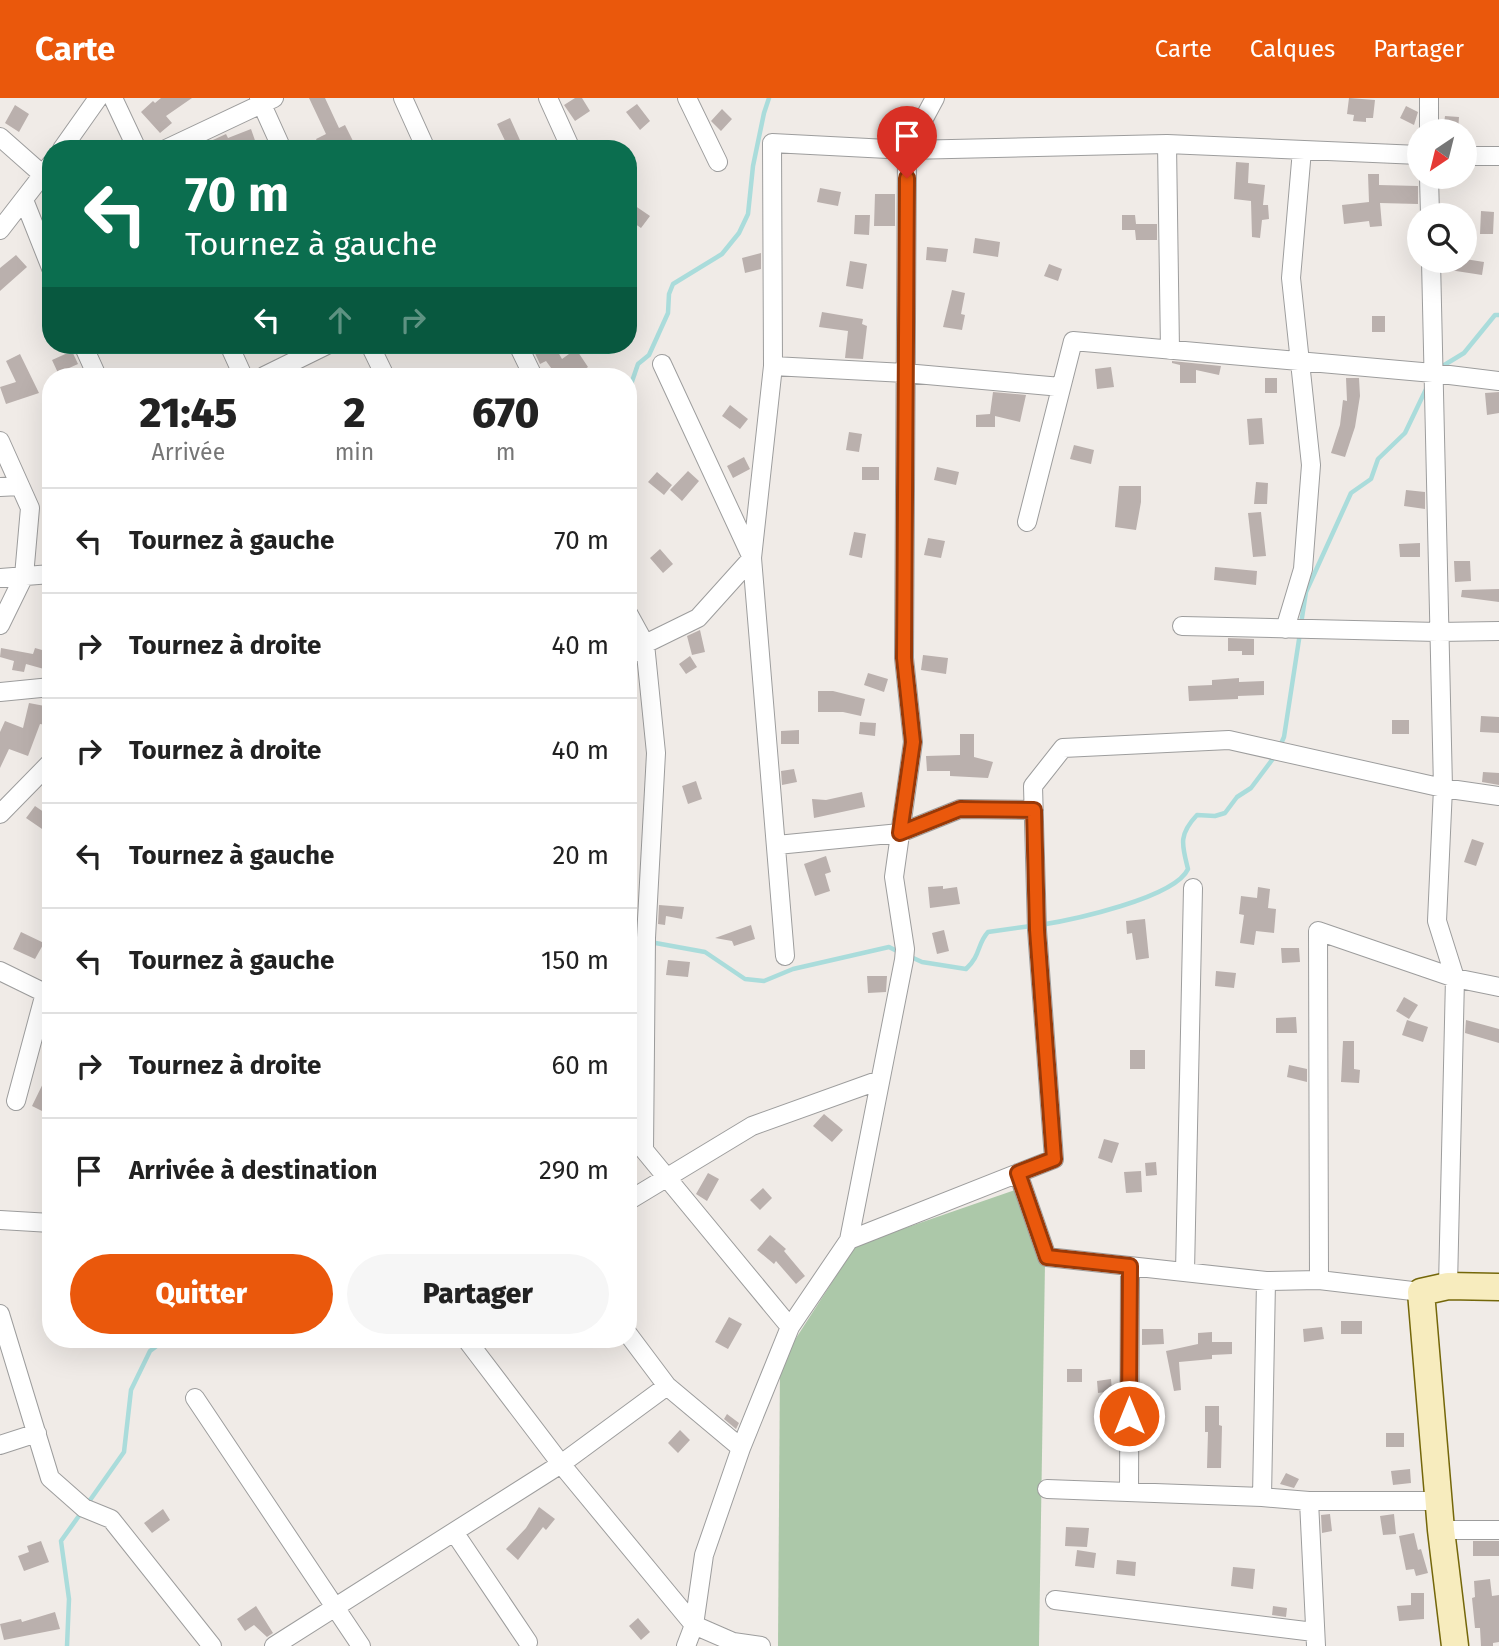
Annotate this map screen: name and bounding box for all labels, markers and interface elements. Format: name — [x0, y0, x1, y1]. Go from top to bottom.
text: Carte — [35, 29, 115, 69]
text: Carte — [1155, 35, 1212, 63]
text: Calques — [1250, 35, 1335, 63]
text: Partager — [1373, 35, 1464, 63]
pin — [877, 106, 937, 178]
icon: arrive — [888, 117, 926, 155]
north arrow — [1407, 119, 1477, 189]
map controls — [1407, 119, 1477, 273]
text: 70 m — [185, 165, 289, 224]
icon: left — [70, 168, 161, 259]
button: search — [1407, 203, 1477, 273]
text: Tournez à gauche — [185, 225, 437, 263]
icon: left — [248, 301, 286, 339]
icon: ahead — [321, 301, 359, 339]
icon: right — [394, 301, 432, 339]
text: 21:45 — [140, 388, 237, 438]
text: 2 — [344, 388, 365, 438]
text: 670 — [472, 388, 539, 438]
text: Arrivée — [151, 438, 225, 466]
text: min — [335, 438, 374, 466]
text: m — [496, 438, 516, 466]
icon: left — [70, 522, 108, 560]
text: Tournez à gauche — [129, 525, 334, 556]
text: 70 m — [554, 525, 609, 556]
icon: right — [70, 627, 108, 665]
text: Tournez à droite — [129, 630, 321, 661]
text: 40 m — [551, 630, 609, 661]
icon: right — [70, 732, 108, 770]
text: Tournez à droite — [129, 735, 321, 766]
text: 40 m — [551, 735, 609, 766]
icon: left — [70, 837, 108, 875]
text: Tournez à gauche — [129, 840, 334, 871]
text: 20 m — [552, 840, 609, 871]
icon: left — [70, 942, 108, 980]
text: Tournez à gauche — [129, 945, 334, 976]
text: 150 m — [541, 945, 609, 976]
icon: right — [70, 1047, 108, 1085]
text: Tournez à droite — [129, 1050, 321, 1081]
text: 60 m — [551, 1050, 609, 1081]
icon: arrive — [70, 1152, 108, 1190]
text: Arrivée à destination — [129, 1155, 378, 1186]
text: 290 m — [539, 1155, 609, 1186]
button: Quitter — [70, 1254, 333, 1334]
button: Partager — [347, 1254, 609, 1334]
position arrow — [1092, 1379, 1166, 1453]

